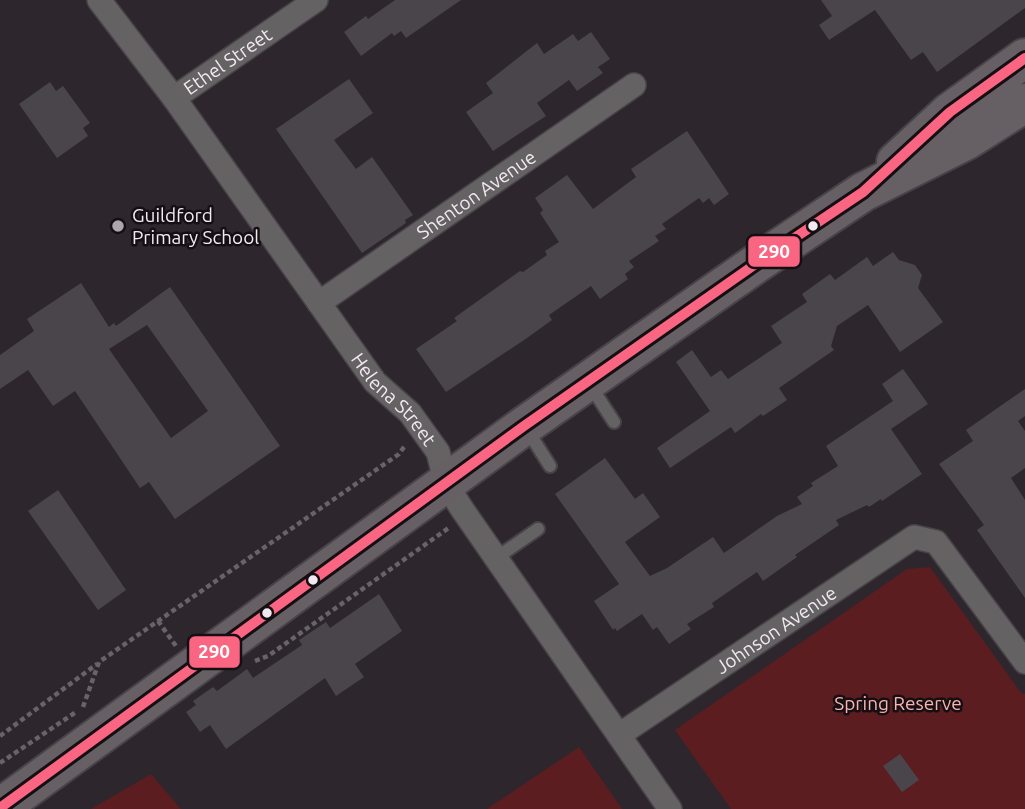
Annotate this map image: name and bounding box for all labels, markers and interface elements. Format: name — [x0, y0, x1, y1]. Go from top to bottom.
street label: Ethel Street — [179, 23, 276, 99]
street label: Shenton Avenue — [412, 145, 540, 243]
place label: Guildford Primary School — [132, 204, 259, 248]
marker: Guildford Primary School — [110, 218, 126, 234]
unlabelled marker — [806, 219, 820, 233]
line badge: 290 — [747, 235, 801, 268]
text: 290 — [758, 240, 790, 262]
street label: Helena Street — [347, 349, 441, 450]
unlabelled marker — [306, 573, 320, 587]
street label: Johnson Avenue — [711, 581, 841, 678]
unlabelled marker — [260, 606, 274, 620]
line badge: 290 — [188, 635, 241, 669]
text: 290 — [198, 640, 230, 662]
park label: Spring Reserve — [834, 692, 962, 714]

